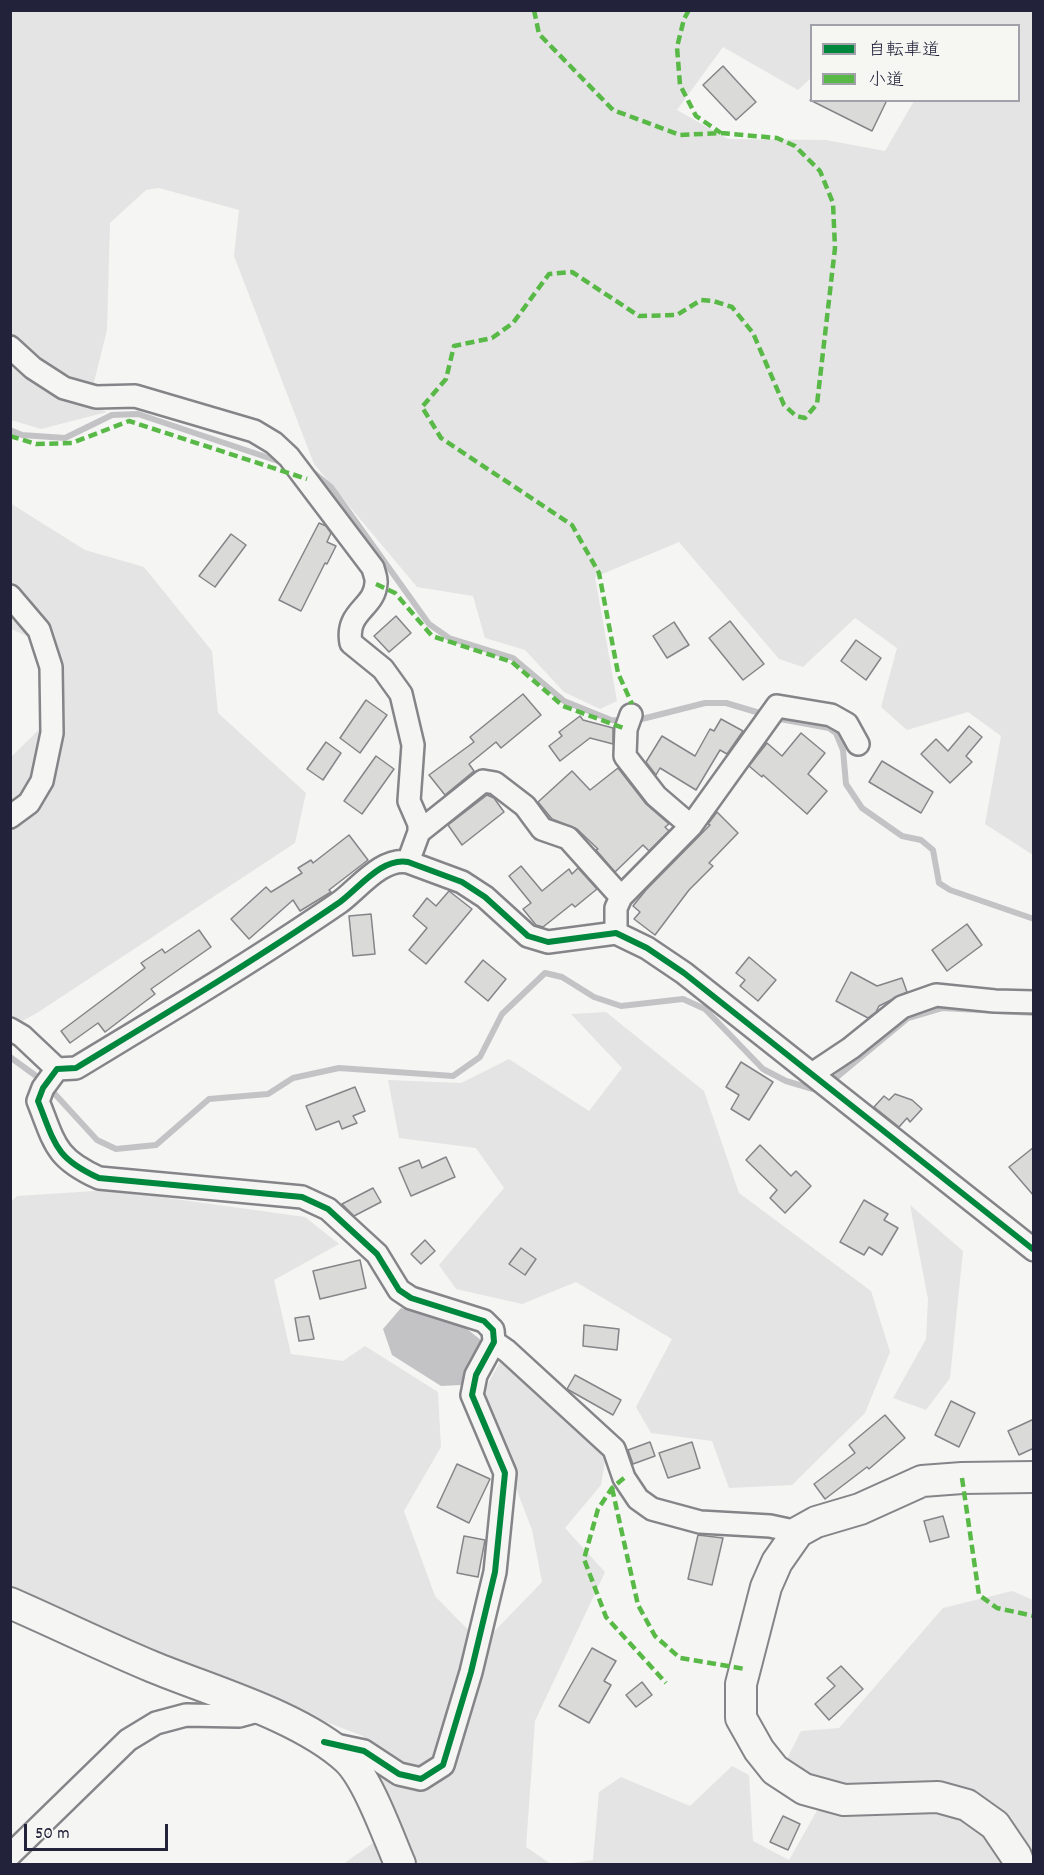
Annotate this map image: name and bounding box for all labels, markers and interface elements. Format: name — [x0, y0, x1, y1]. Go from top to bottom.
legend — [810, 24, 1020, 102]
text: 自転車道 — [868, 39, 940, 64]
text: 小道 — [868, 69, 904, 94]
scale bar — [27, 1812, 171, 1850]
text: 50 m — [35, 1822, 70, 1847]

